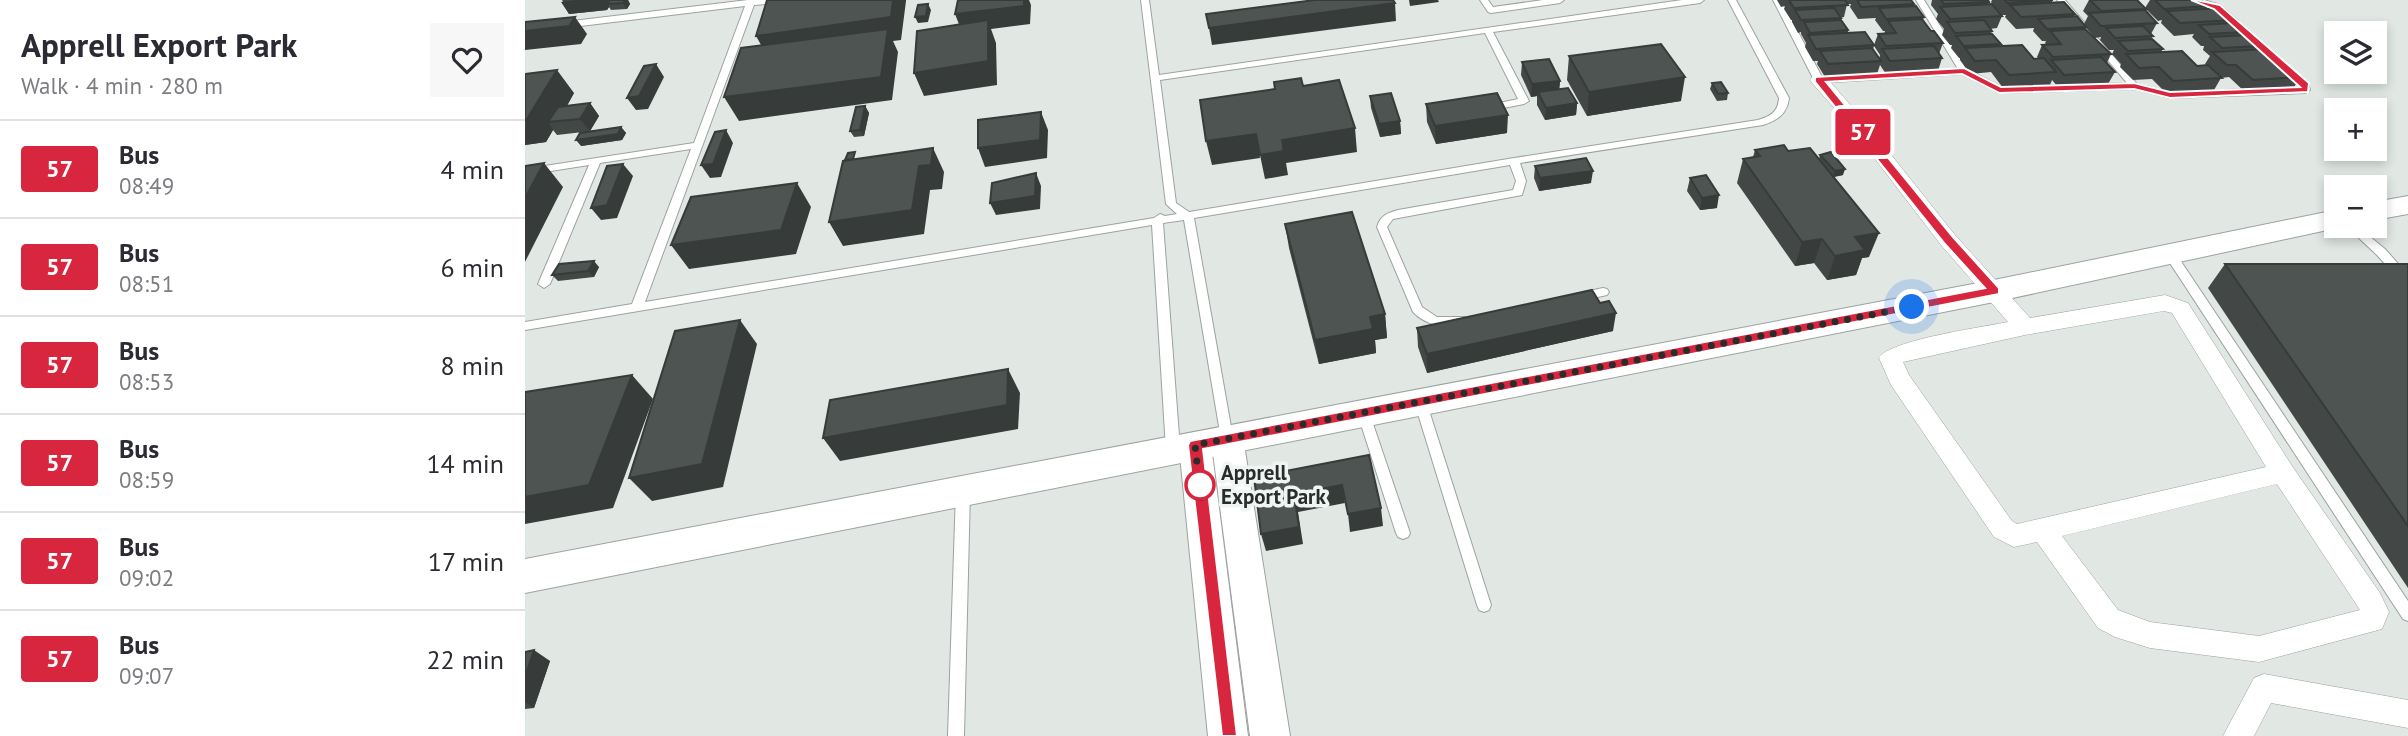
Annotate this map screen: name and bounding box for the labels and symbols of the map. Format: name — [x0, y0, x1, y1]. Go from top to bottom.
line badge: 57 — [1831, 109, 1895, 155]
your location — [1894, 289, 1929, 324]
place label: Apprell Export Park — [1221, 459, 1326, 510]
marker: Apprell Export Park — [1185, 470, 1215, 500]

